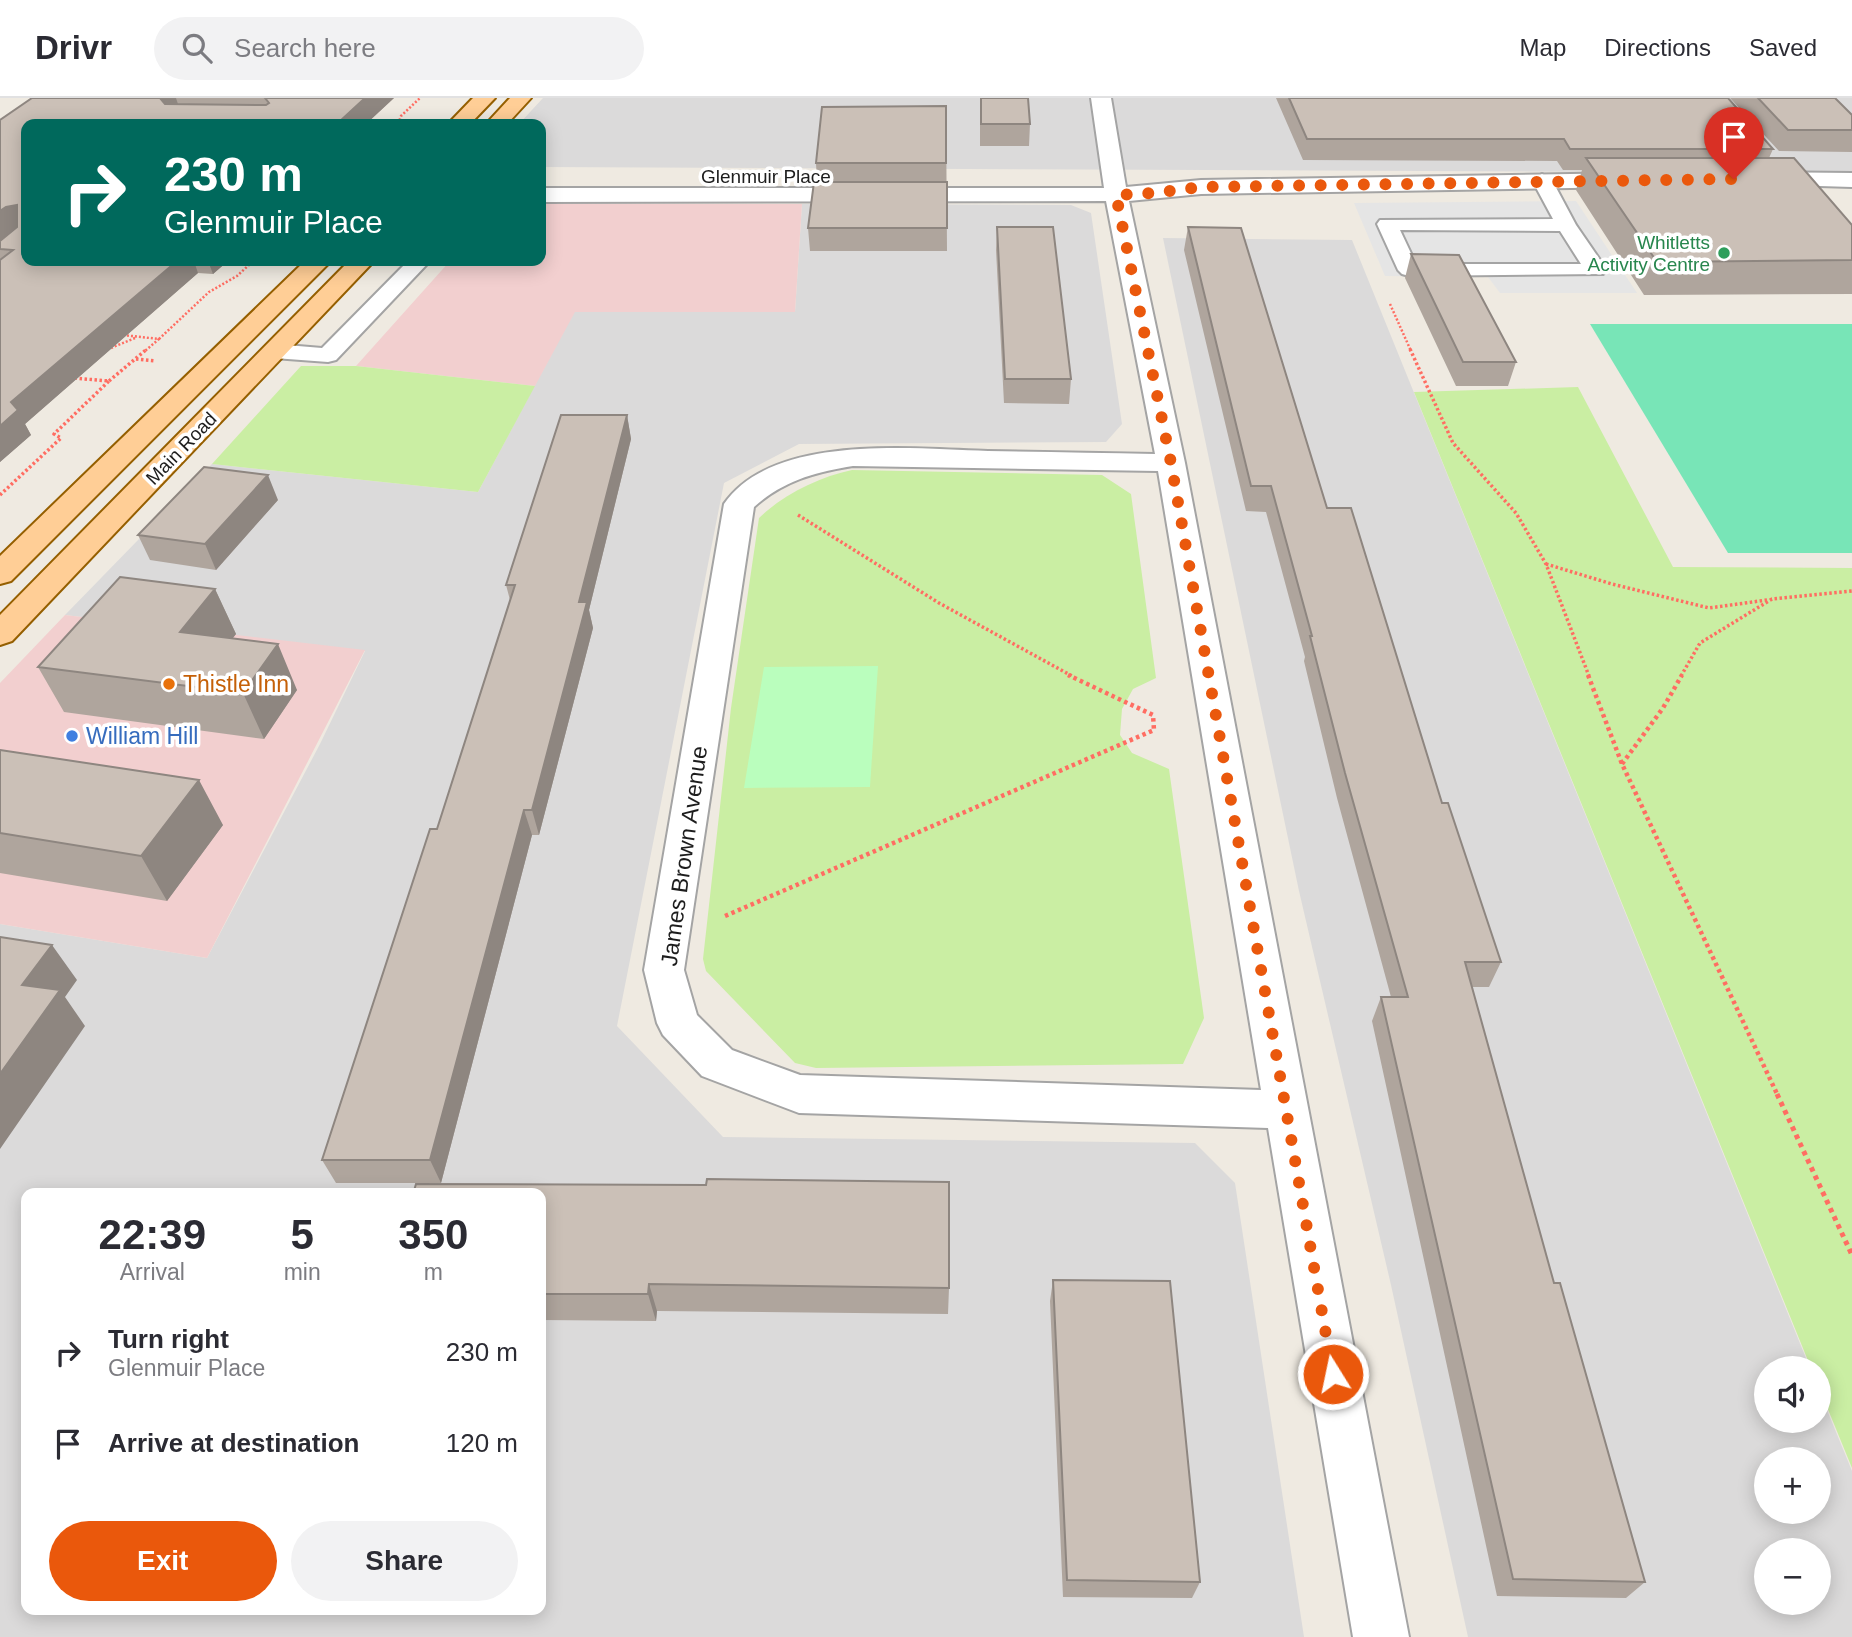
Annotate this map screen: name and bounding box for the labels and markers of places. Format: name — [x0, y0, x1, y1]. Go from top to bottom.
pin — [1704, 107, 1764, 179]
place label: Whitletts Activity Centre — [1588, 232, 1710, 275]
marker: Whitletts Activity Centre — [1716, 245, 1732, 261]
place label: Thistle Inn — [183, 671, 289, 697]
marker: Thistle Inn — [161, 676, 177, 692]
place label: William Hill — [86, 723, 198, 749]
marker: William Hill — [64, 728, 80, 744]

